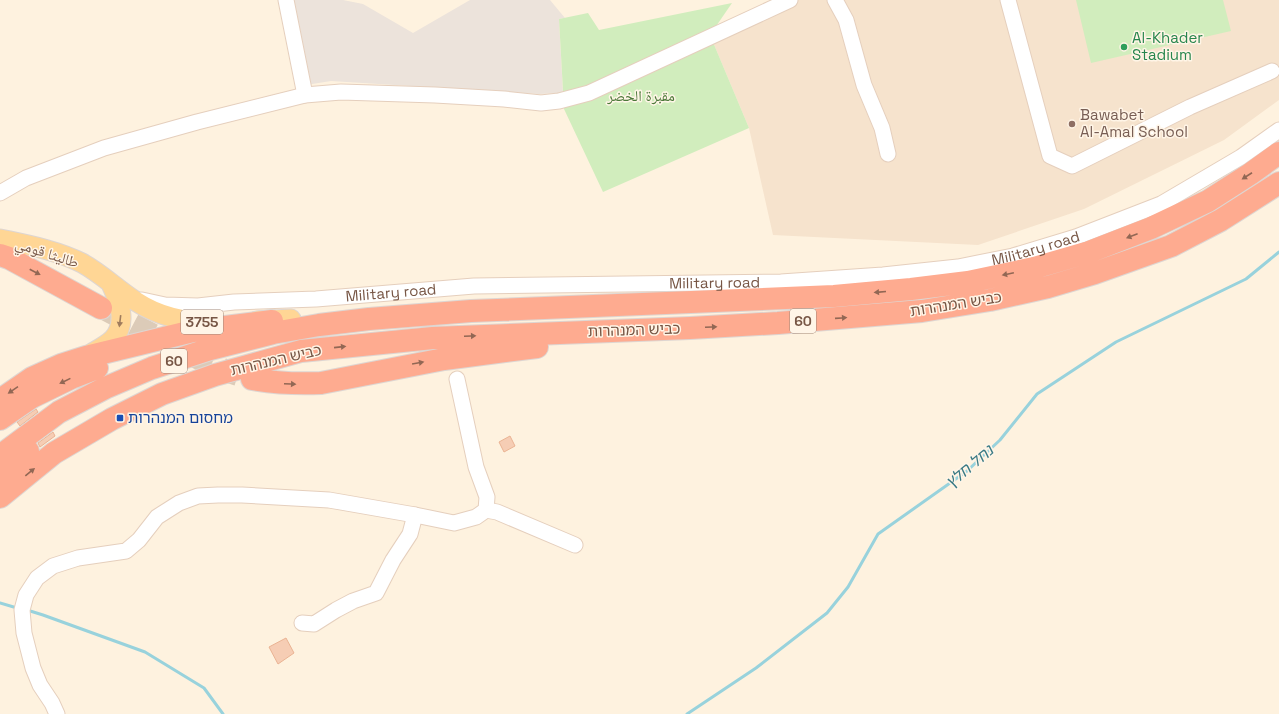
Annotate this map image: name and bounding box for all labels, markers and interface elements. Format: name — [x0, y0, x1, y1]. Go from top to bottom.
place label: Al-Khader Stadium — [1132, 28, 1203, 64]
marker: Al-Khader Stadium — [1119, 42, 1129, 52]
park label: مقبرة الخضر — [606, 86, 675, 105]
place label: Bawabet Al-Amal School — [1080, 105, 1188, 141]
marker: Bawabet Al-Amal School — [1067, 119, 1077, 129]
one-way arrow — [1242, 172, 1252, 180]
street label: Military road — [990, 226, 1082, 269]
street label: طاليثا قومي — [12, 233, 81, 274]
one-way arrow — [1126, 233, 1138, 239]
one-way arrow — [29, 268, 41, 275]
one-way arrow — [1002, 271, 1014, 277]
street label: Military road — [669, 272, 760, 292]
street label: Military road — [345, 279, 437, 306]
street label: כביש המנהרות — [909, 287, 1003, 320]
one-way arrow — [873, 289, 886, 296]
road number: 60 — [790, 309, 816, 333]
road number: 3755 — [181, 310, 223, 334]
one-way arrow — [117, 315, 124, 327]
one-way arrow — [835, 315, 847, 322]
street label: כביש המנהרות — [587, 318, 681, 341]
one-way arrow — [705, 324, 718, 330]
one-way arrow — [464, 333, 477, 339]
street label: כביש המנהרות — [229, 340, 323, 379]
one-way arrow — [334, 344, 346, 350]
road number: 60 — [161, 349, 187, 373]
one-way arrow — [412, 360, 424, 366]
one-way arrow — [59, 378, 71, 384]
one-way arrow — [284, 380, 296, 387]
one-way arrow — [8, 386, 18, 394]
place label: מחסום המנהרות — [128, 408, 233, 427]
marker: מחסום המנהרות — [115, 413, 125, 423]
water label: נחל חלץ — [941, 440, 998, 493]
one-way arrow — [24, 468, 35, 476]

